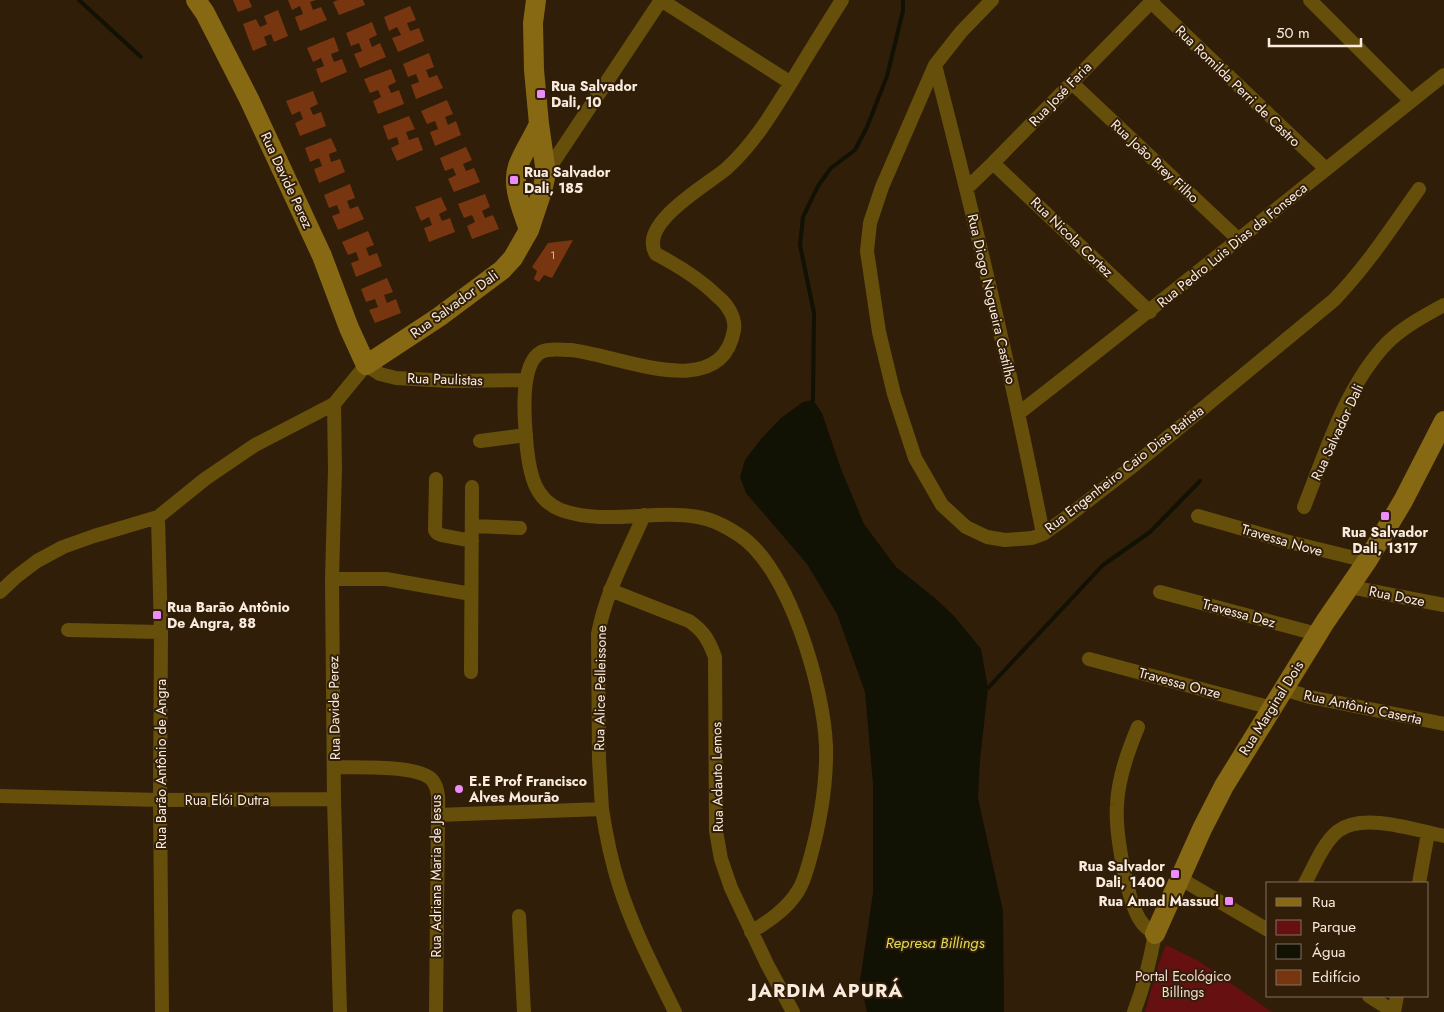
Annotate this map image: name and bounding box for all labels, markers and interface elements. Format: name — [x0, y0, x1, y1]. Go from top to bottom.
scale bar — [1269, 15, 1362, 47]
street label: Rua Romilda Perri de Castro — [1171, 21, 1305, 151]
text: 50 m — [1276, 22, 1310, 44]
street label: Rua José Faria — [1024, 57, 1096, 131]
place label: Rua Salvador Dali, 10 — [551, 76, 638, 112]
marker: Rua Salvador Dali, 10 — [535, 88, 547, 100]
street label: Rua João Brey Filho — [1106, 115, 1204, 208]
street label: Rua Davide Perez — [256, 129, 318, 232]
place label: Rua Salvador Dali, 185 — [524, 162, 611, 198]
marker: Rua Salvador Dali, 185 — [508, 174, 520, 186]
street label: Rua Pedro Luis Dias da Fonseca — [1153, 178, 1311, 312]
street label: Rua Nicola Cortez — [1026, 192, 1118, 282]
street label: Rua Diogo Nogueira Castilho — [963, 212, 1021, 387]
house number: 1 — [551, 247, 555, 263]
street label: Rua Salvador Dali — [406, 265, 502, 343]
street label: Rua Paulistas — [407, 368, 484, 390]
street label: Rua Salvador Dali — [1306, 380, 1368, 484]
street label: Rua Engenheiro Caio Dias Batista — [1040, 400, 1208, 538]
marker: Rua Salvador Dali, 1317 — [1379, 510, 1391, 522]
street label: Travessa Nove — [1239, 519, 1325, 561]
place label: Rua Salvador Dali, 1317 — [1342, 522, 1428, 558]
street label: Rua Doze — [1367, 581, 1427, 611]
street label: Travessa Dez — [1200, 594, 1278, 633]
place label: Rua Barão Antônio De Angra, 88 — [167, 597, 290, 633]
marker: Rua Barão Antônio De Angra, 88 — [151, 609, 163, 621]
street label: Rua Alice Pelleissone — [589, 625, 611, 751]
street label: Rua Davide Perez — [323, 655, 345, 760]
street label: Rua Marginal Dois — [1234, 656, 1308, 759]
street label: Travessa Onze — [1137, 662, 1223, 704]
street label: Rua Barão Antônio de Angra — [151, 679, 171, 849]
street label: Rua Antônio Caserta — [1302, 685, 1424, 729]
street label: Rua Adauto Lemos — [706, 721, 728, 832]
place label: E.E Prof Francisco Alves Mourão — [468, 771, 587, 807]
marker: E.E Prof Francisco Alves Mourão — [453, 783, 465, 795]
street label: Rua Elói Dutra — [185, 790, 269, 810]
street label: Rua Adriana Maria de Jesus — [426, 794, 446, 957]
place label: Rua Salvador Dali, 1400 — [1078, 856, 1165, 892]
marker: Rua Salvador Dali, 1400 — [1169, 868, 1181, 880]
legend — [1266, 882, 1429, 997]
place label: Rua Amad Massud — [1099, 891, 1219, 911]
text: Rua — [1312, 891, 1336, 913]
marker: Rua Amad Massud — [1223, 895, 1235, 907]
text: Parque — [1312, 916, 1356, 938]
water label: Represa Billings — [885, 932, 985, 954]
text: Água — [1312, 941, 1346, 963]
park label: Portal Ecológico Billings — [1135, 966, 1231, 1002]
text: Edifício — [1312, 966, 1360, 988]
district label: JARDIM APURÁ — [747, 977, 903, 1004]

